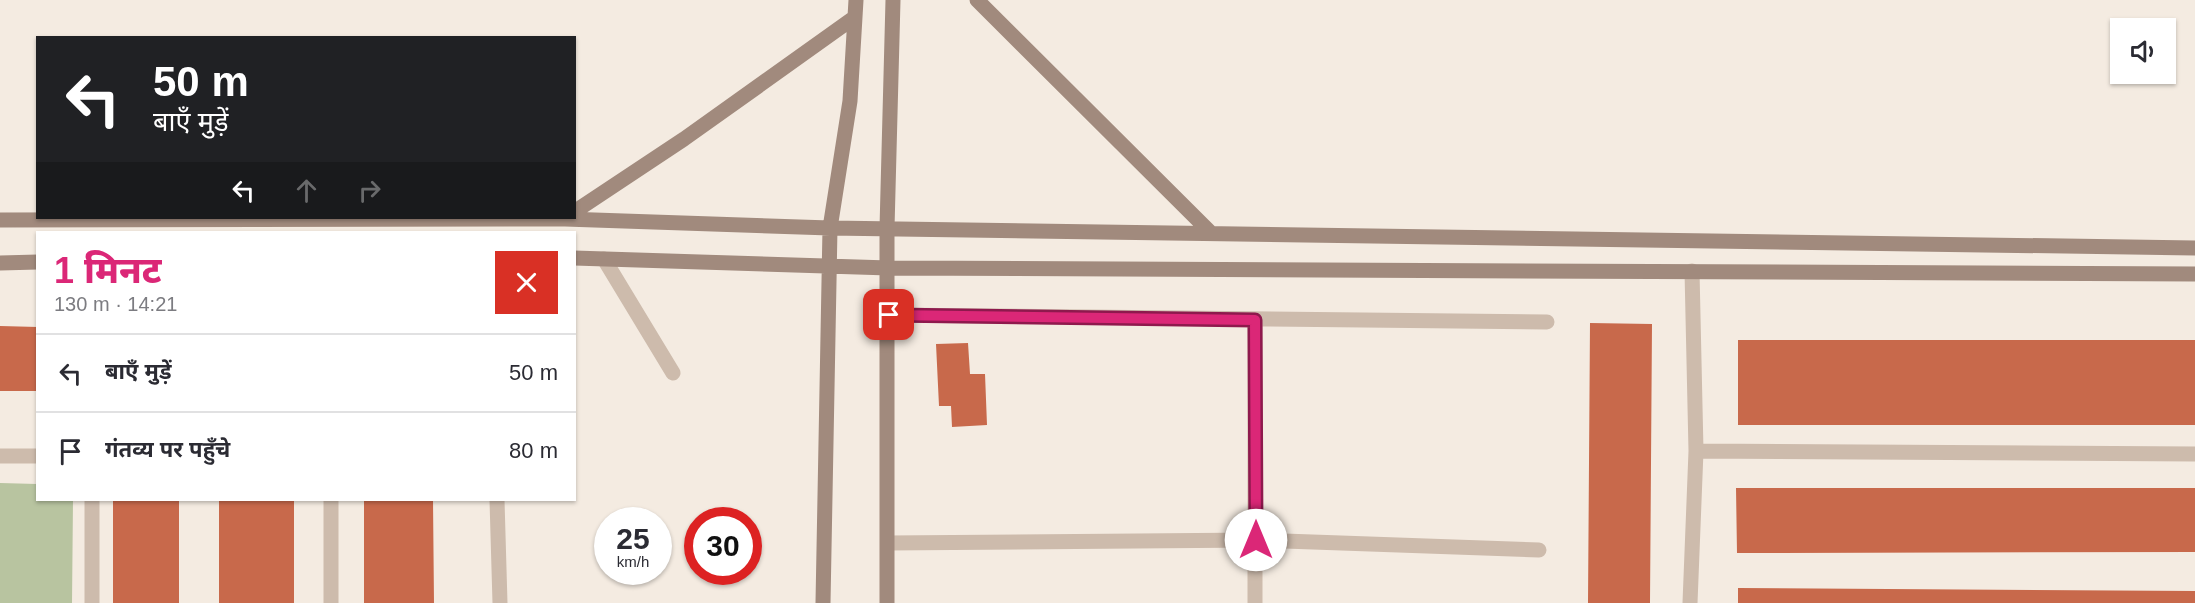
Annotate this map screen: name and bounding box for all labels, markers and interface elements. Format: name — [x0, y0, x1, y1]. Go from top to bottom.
map controls — [2110, 18, 2176, 84]
button: sound — [2110, 18, 2176, 84]
text: 50 m — [153, 58, 249, 105]
icon: left — [54, 60, 132, 138]
text: बाएँ मुड़ें — [153, 107, 228, 137]
icon: left — [227, 174, 260, 207]
icon: ahead — [290, 174, 323, 207]
icon: right — [353, 174, 386, 207]
text: 1 मिनट — [54, 250, 162, 291]
button: close — [495, 251, 558, 314]
pin — [863, 289, 914, 340]
text: 130 m · 14:21 — [54, 293, 177, 315]
icon: arrive — [872, 298, 905, 331]
icon: left — [54, 357, 87, 390]
text: बाएँ मुड़ें — [105, 359, 171, 384]
text: 50 m — [509, 360, 558, 385]
icon: arrive — [54, 435, 87, 468]
text: गंतव्य पर पहुँचे — [105, 437, 230, 462]
text: 80 m — [509, 438, 558, 463]
speed limit sign: 30 — [684, 507, 762, 585]
position arrow — [1224, 508, 1288, 572]
text: 25 — [616, 522, 650, 555]
text: km/h — [617, 553, 649, 570]

